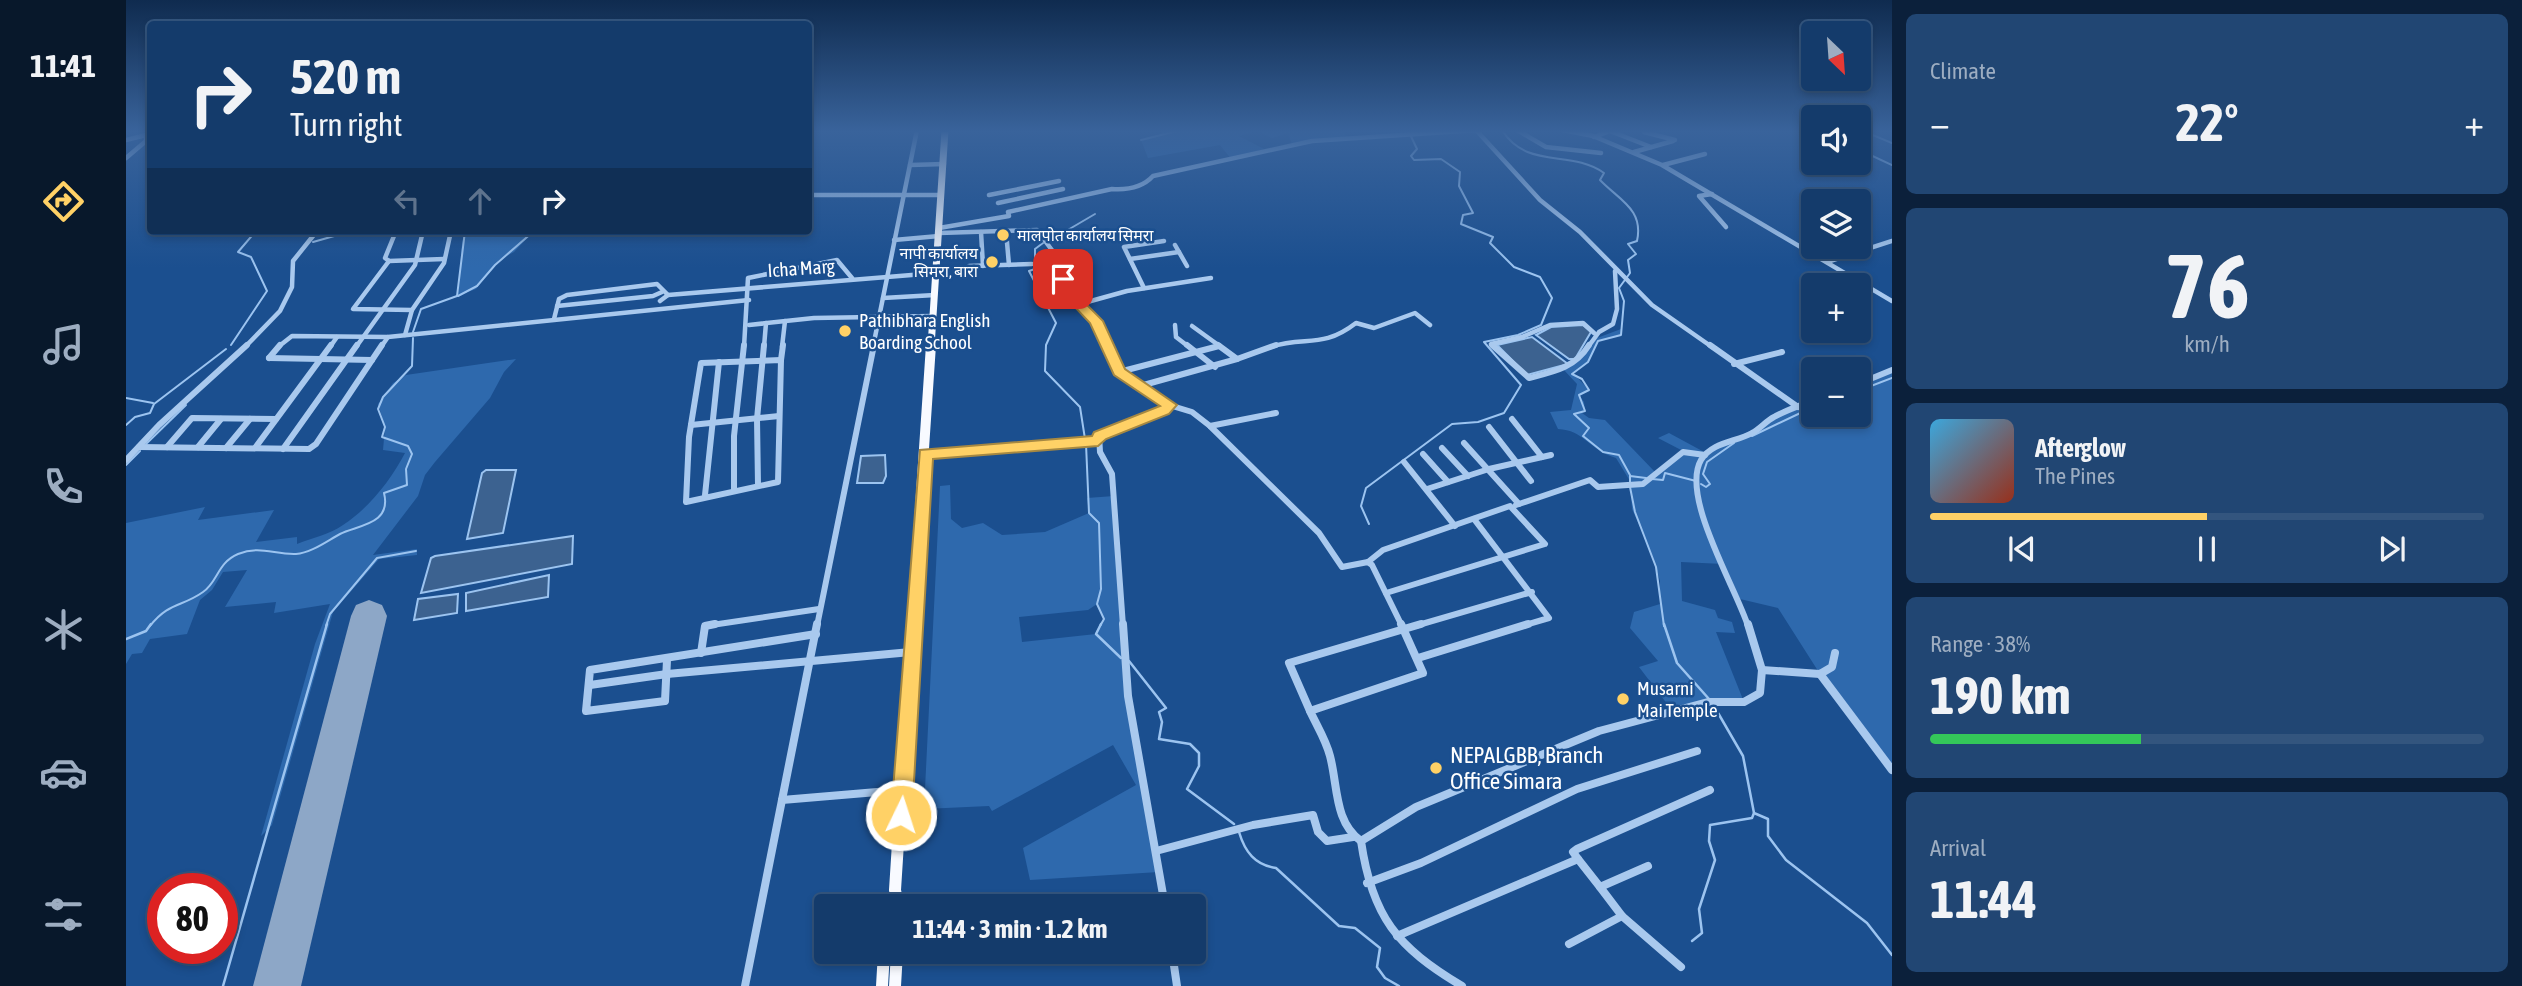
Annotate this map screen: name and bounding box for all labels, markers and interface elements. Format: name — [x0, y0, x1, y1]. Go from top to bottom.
north arrow — [1801, 21, 1871, 91]
map controls — [1801, 21, 1871, 427]
text: 11:41 — [30, 47, 96, 84]
text: 520 m — [290, 48, 401, 104]
icon: right — [175, 49, 266, 140]
text: Climate — [1930, 58, 1996, 84]
text: 22° — [2175, 92, 2239, 152]
text: − — [1930, 101, 1950, 144]
text: + — [2464, 101, 2484, 144]
button: sound — [1801, 105, 1871, 175]
text: Turn right — [290, 106, 403, 143]
icon: directions — [39, 177, 88, 226]
icon: left — [388, 182, 426, 220]
icon: ahead — [461, 182, 499, 220]
icon: right — [534, 182, 572, 220]
button: layers — [1801, 189, 1871, 259]
place label: मालपोत कार्यालय सिमरा — [1017, 226, 1154, 244]
marker: मालपोत कार्यालय सिमरा — [995, 227, 1011, 243]
text: 76 — [2164, 233, 2250, 337]
place label: नापी कार्यालय सिमरा, बारा — [900, 244, 979, 280]
pin — [1033, 249, 1093, 309]
marker: नापी कार्यालय सिमरा, बारा — [984, 254, 1000, 270]
street label: Icha Marg — [767, 255, 836, 281]
icon: arrive — [1044, 260, 1082, 298]
button: + — [1801, 273, 1871, 343]
place label: Pathibhara English Boarding School — [859, 309, 990, 353]
icon: music — [39, 320, 88, 369]
marker: Pathibhara English Boarding School — [837, 323, 853, 339]
text: km/h — [2184, 331, 2230, 357]
button: − — [1801, 357, 1871, 427]
text: Afterglow — [2035, 433, 2126, 463]
icon: phone — [39, 462, 88, 511]
text: The Pines — [2035, 463, 2115, 489]
icon: previous — [2003, 530, 2041, 568]
icon: pause — [2188, 530, 2226, 568]
icon: next — [2373, 530, 2411, 568]
icon: climate — [39, 605, 88, 654]
text: Range · 38% — [1930, 631, 2030, 657]
text: 190 km — [1930, 665, 2071, 725]
place label: Musarni Mai Temple — [1637, 677, 1718, 721]
marker: Musarni Mai Temple — [1615, 691, 1631, 707]
place label: NEPALGBB, Branch Office Simara — [1450, 742, 1603, 794]
icon: car — [39, 748, 88, 797]
marker: NEPALGBB, Branch Office Simara — [1428, 760, 1444, 776]
position arrow — [864, 778, 938, 852]
text: Arrival — [1930, 835, 1986, 861]
text: 11:44 — [1930, 869, 2037, 929]
speed limit sign: 80 — [147, 873, 238, 964]
icon: filters — [39, 890, 88, 939]
text: 11:44 · 3 min · 1.2 km — [913, 914, 1107, 944]

